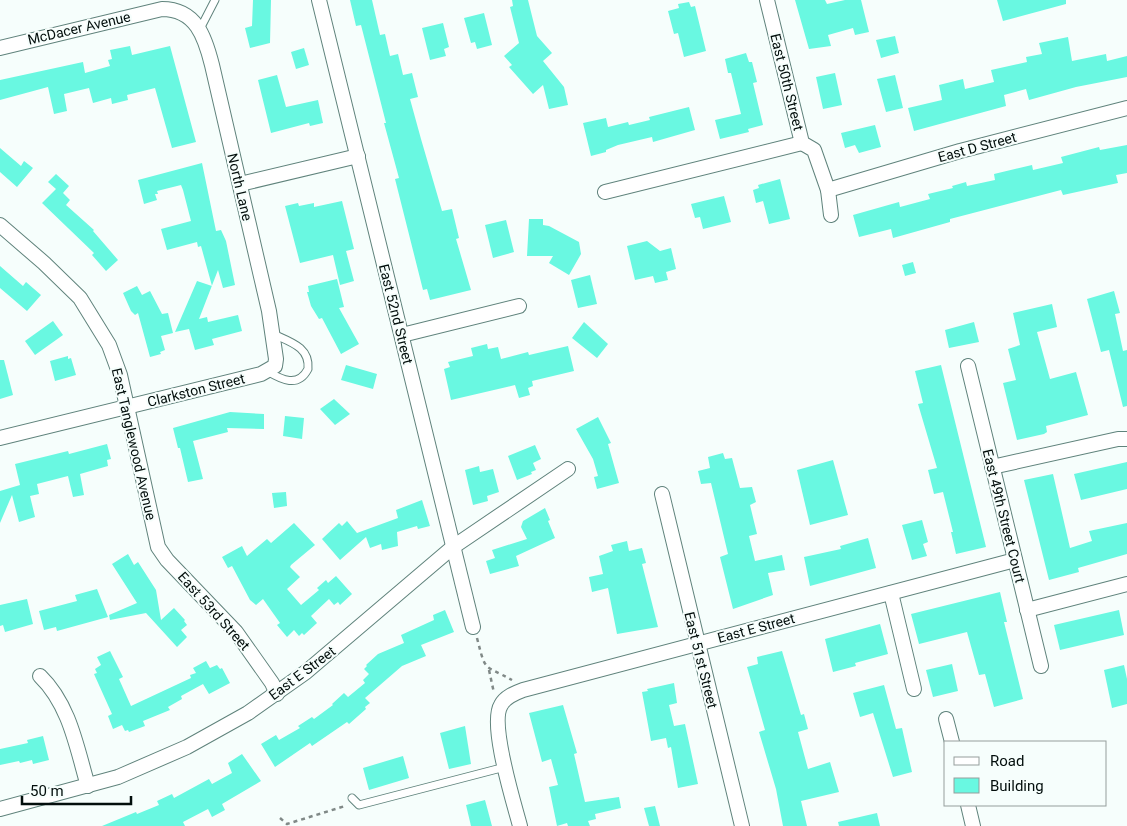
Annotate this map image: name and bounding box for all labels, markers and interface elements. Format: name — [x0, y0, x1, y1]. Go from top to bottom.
street label: McDacer Avenue — [26, 8, 132, 48]
street label: East 50th Street — [767, 32, 807, 133]
street label: East D Street — [936, 129, 1018, 165]
street label: North Lane — [224, 152, 256, 222]
street label: East 52nd Street — [376, 262, 416, 366]
street label: East Tanglewood Avenue — [109, 366, 159, 522]
street label: Clarkston Street — [146, 370, 247, 410]
street label: East 49th Street Court — [980, 447, 1028, 585]
street label: East 53rd Street — [175, 569, 254, 654]
street label: East 51st Street — [681, 610, 721, 710]
street label: East E Street — [716, 610, 797, 646]
street label: East E Street — [266, 643, 339, 703]
legend — [944, 741, 1107, 806]
text: Road — [990, 752, 1024, 770]
scale bar — [22, 774, 131, 806]
text: Building — [990, 777, 1044, 795]
text: 50 m — [30, 782, 64, 800]

